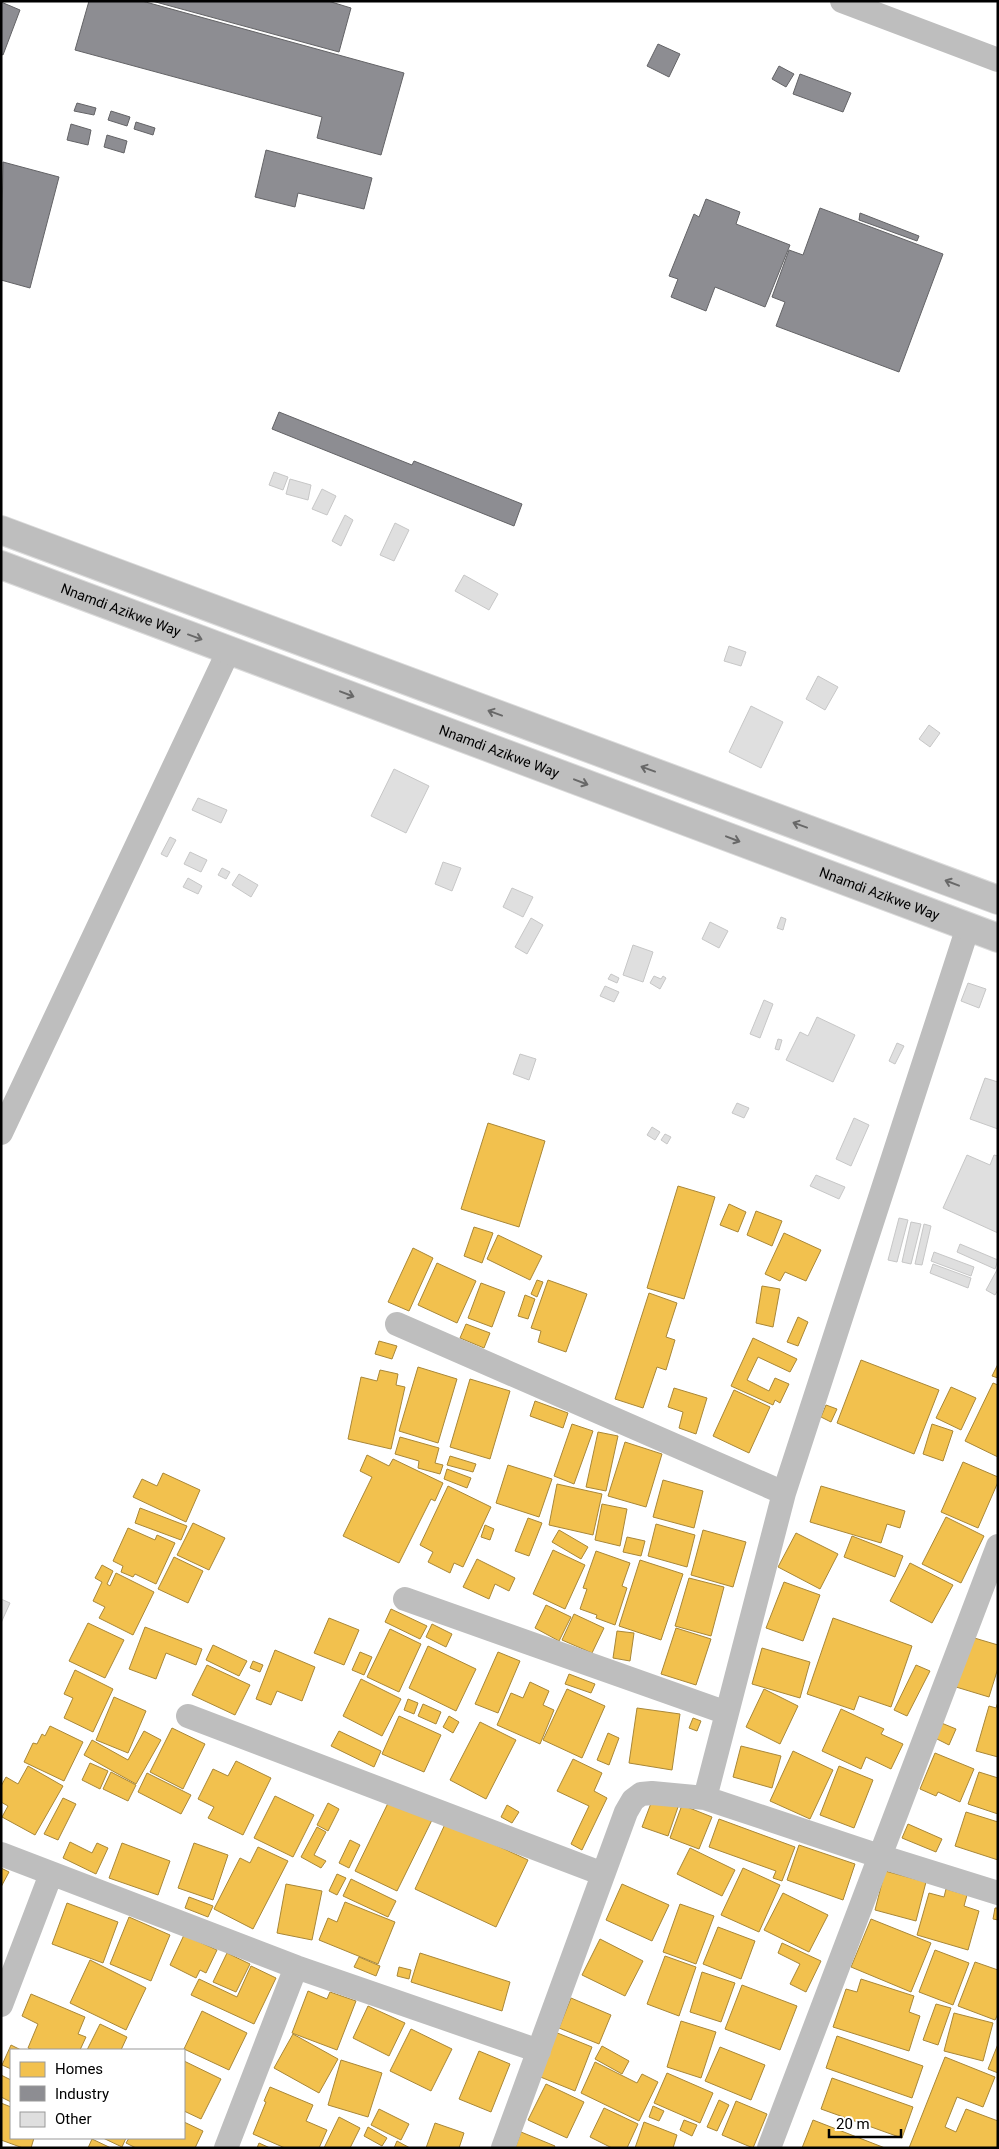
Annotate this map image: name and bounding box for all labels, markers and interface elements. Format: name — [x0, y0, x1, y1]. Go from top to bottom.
street label: Nnamdi Azikwe Way — [59, 580, 183, 640]
one-way arrow — [186, 633, 202, 642]
one-way arrow — [339, 690, 354, 699]
one-way arrow — [488, 708, 503, 717]
street label: Nnamdi Azikwe Way — [437, 722, 562, 781]
one-way arrow — [640, 764, 656, 773]
one-way arrow — [573, 778, 588, 787]
one-way arrow — [793, 820, 808, 830]
one-way arrow — [725, 835, 740, 844]
street label: Nnamdi Azikwe Way — [817, 864, 942, 924]
one-way arrow — [945, 878, 960, 887]
legend — [10, 2049, 185, 2139]
text: Homes — [55, 2060, 103, 2078]
text: Industry — [55, 2085, 109, 2103]
scale bar — [829, 2106, 902, 2138]
text: Other — [55, 2110, 92, 2128]
text: 20 m — [836, 2115, 870, 2133]

